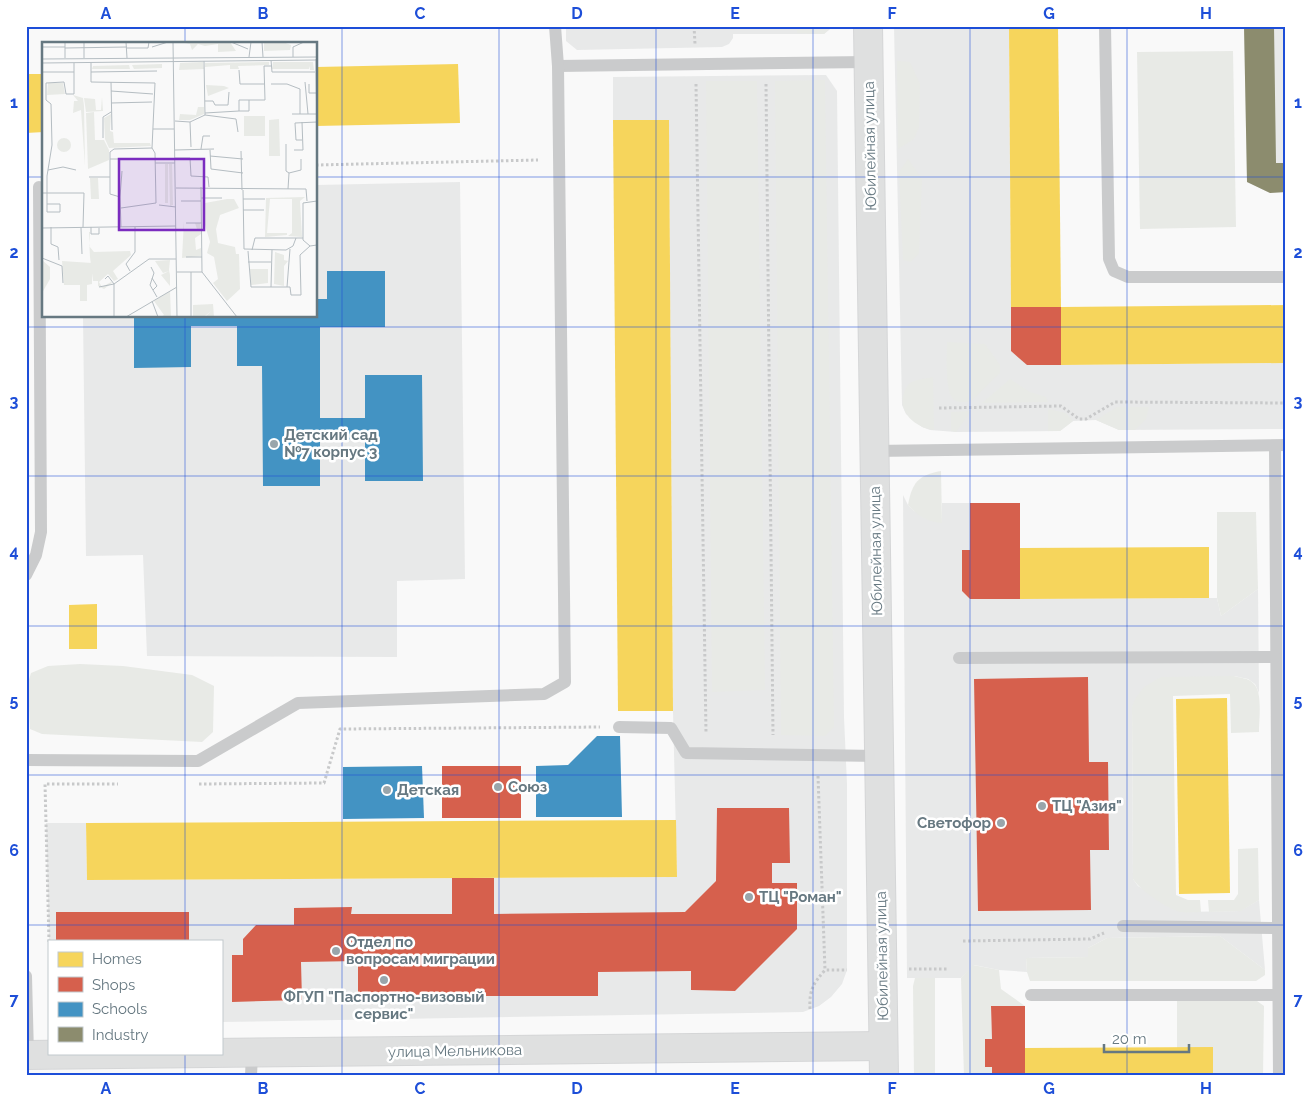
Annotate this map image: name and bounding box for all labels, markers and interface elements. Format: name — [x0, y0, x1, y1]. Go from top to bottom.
text: A — [101, 4, 112, 23]
text: B — [258, 4, 269, 23]
text: C — [415, 4, 426, 23]
text: D — [571, 4, 583, 23]
text: E — [730, 4, 740, 23]
text: F — [887, 4, 897, 23]
text: G — [1043, 4, 1055, 23]
text: H — [1200, 4, 1212, 23]
inset map — [42, 42, 318, 318]
street label: Юбилейная улица — [860, 81, 880, 211]
text: 1 — [10, 93, 18, 112]
text: 1 — [1294, 93, 1302, 112]
text: 2 — [9, 243, 19, 262]
text: 2 — [1293, 243, 1303, 262]
text: 3 — [10, 392, 19, 411]
text: 3 — [1294, 392, 1303, 411]
place label: Детский сад №7 корпус 3 — [284, 426, 378, 461]
marker: Детский сад №7 корпус 3 — [268, 438, 280, 450]
street label: Юбилейная улица — [866, 486, 886, 616]
text: 4 — [9, 542, 19, 561]
text: 4 — [1293, 542, 1303, 561]
text: 5 — [10, 691, 19, 710]
text: 5 — [1294, 691, 1303, 710]
place label: Союз — [508, 778, 547, 796]
place label: Детская — [397, 781, 459, 799]
marker: Союз — [492, 781, 504, 793]
marker: Детская — [381, 784, 393, 796]
place label: ТЦ "Азия" — [1052, 797, 1122, 815]
marker: ТЦ "Азия" — [1036, 800, 1048, 812]
place label: Светофор — [917, 814, 991, 832]
marker: Светофор — [995, 817, 1007, 829]
text: 6 — [9, 841, 19, 860]
text: 6 — [1293, 841, 1303, 860]
place label: ТЦ "Роман" — [759, 888, 842, 906]
marker: ТЦ "Роман" — [743, 891, 755, 903]
street label: Юбилейная улица — [872, 891, 892, 1021]
place label: Отдел по вопросам миграции — [346, 933, 495, 968]
legend — [48, 940, 222, 1054]
marker: Отдел по вопросам миграции — [330, 945, 342, 957]
text: Homes — [92, 950, 142, 968]
marker: ФГУП "Паспортно-визовый сервис" — [378, 974, 390, 986]
text: Shops — [92, 976, 135, 994]
place label: ФГУП "Паспортно-визовый сервис" — [284, 988, 484, 1023]
text: 7 — [10, 990, 19, 1009]
text: 7 — [1294, 990, 1303, 1009]
text: Schools — [92, 1000, 147, 1018]
scale bar — [1104, 1022, 1190, 1054]
text: Industry — [92, 1026, 148, 1044]
text: 20 m — [1112, 1030, 1147, 1048]
street label: улица Мельникова — [388, 1041, 522, 1061]
text: A — [101, 1079, 112, 1098]
text: B — [258, 1079, 269, 1098]
text: C — [415, 1079, 426, 1098]
text: D — [571, 1079, 583, 1098]
text: E — [730, 1079, 740, 1098]
text: F — [887, 1079, 897, 1098]
text: G — [1043, 1079, 1055, 1098]
text: H — [1200, 1079, 1212, 1098]

